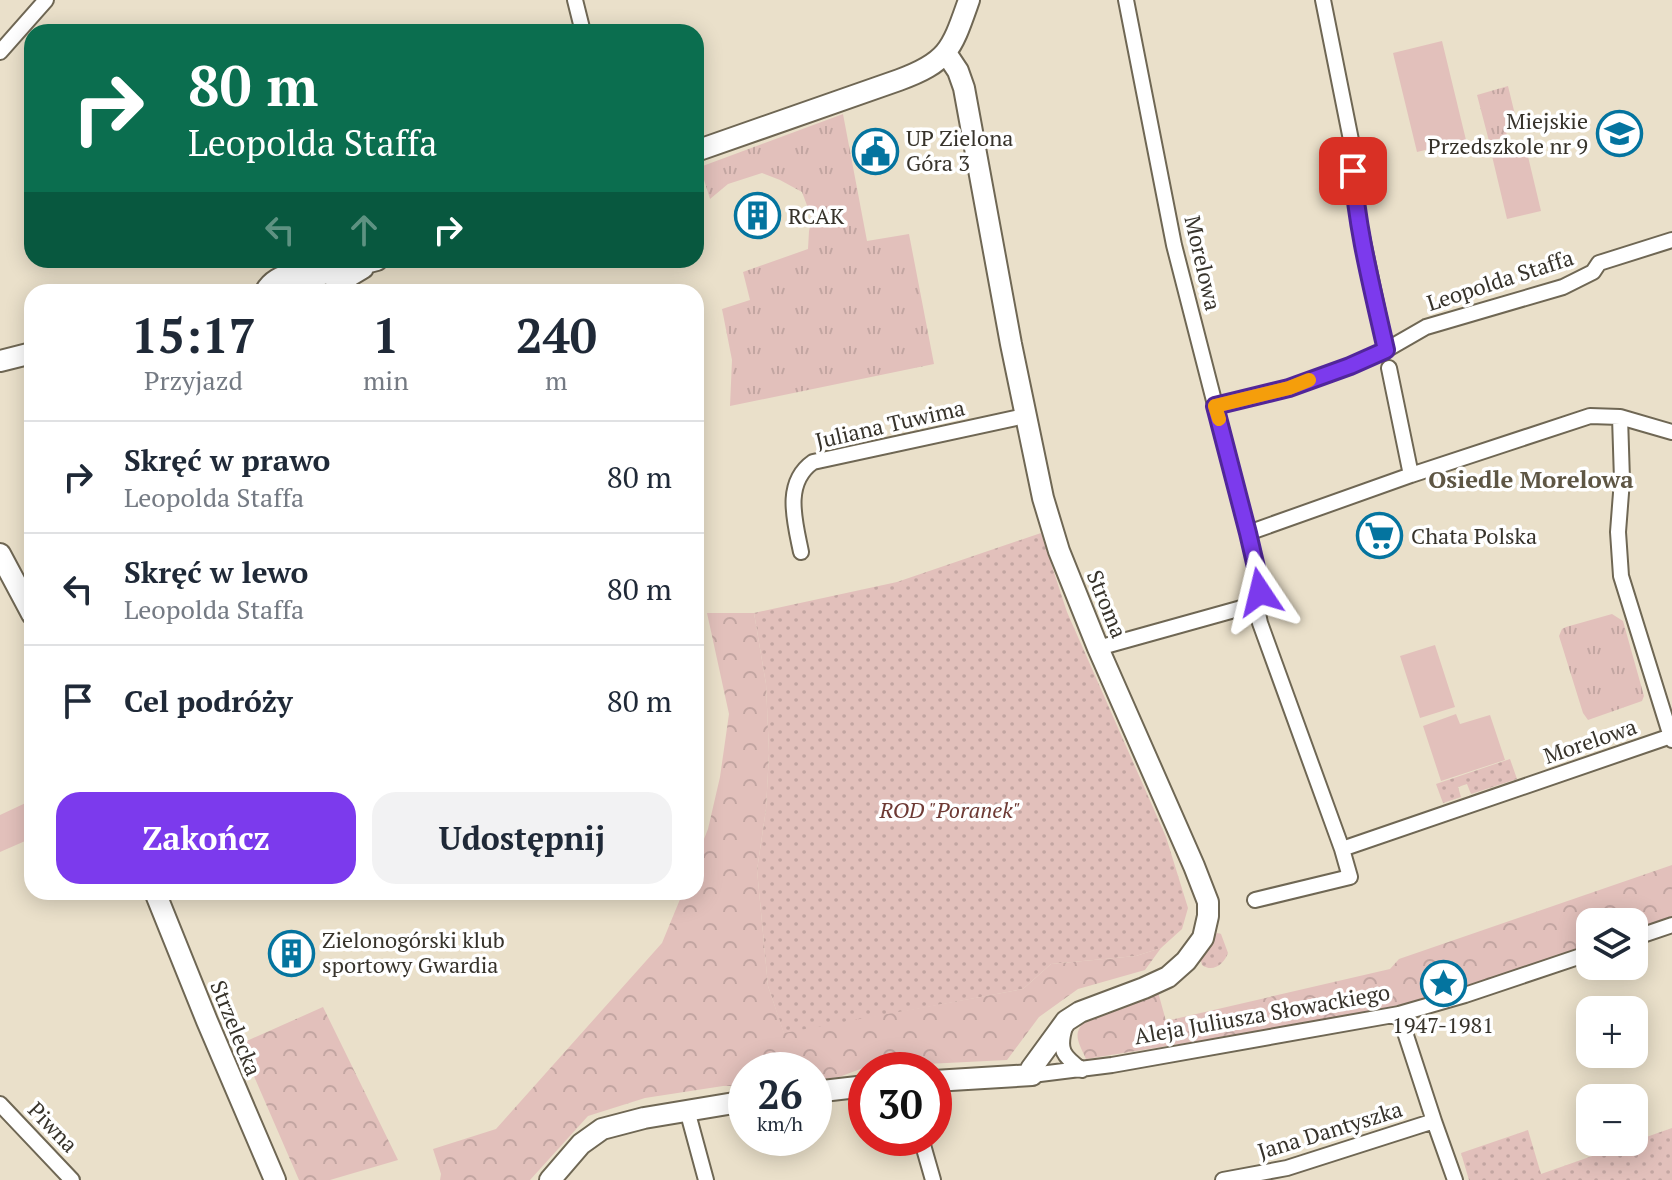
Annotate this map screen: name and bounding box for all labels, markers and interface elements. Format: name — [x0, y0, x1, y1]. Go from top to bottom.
text: 80 m — [188, 48, 318, 122]
icon: right — [56, 56, 160, 160]
place label: Miejskie Przedszkole nr 9 — [1428, 106, 1588, 160]
school or university icon: Miejskie Przedszkole nr 9 — [1595, 110, 1643, 158]
text: Leopolda Staffa — [188, 119, 437, 166]
place label: UP Zielona Góra 3 — [906, 123, 1013, 177]
public building icon: UP Zielona Góra 3 — [851, 127, 899, 175]
pin — [1319, 137, 1387, 205]
icon: arrive — [1331, 149, 1375, 193]
building icon: RCAK — [733, 192, 781, 240]
place label: RCAK — [788, 201, 845, 230]
icon: left — [258, 208, 302, 252]
icon: ahead — [342, 208, 386, 252]
icon: right — [426, 208, 470, 252]
street label: Morelowa — [1179, 213, 1228, 313]
street label: Leopolda Staffa — [1423, 242, 1577, 317]
text: 15:17 — [131, 303, 256, 367]
text: 1 — [372, 303, 399, 367]
text: 240 — [516, 303, 597, 367]
text: Przyjazd — [144, 363, 243, 397]
text: min — [363, 363, 409, 397]
text: m — [545, 363, 568, 397]
street label: Juliana Tuwima — [812, 392, 967, 455]
text: Skręć w prawo — [124, 440, 330, 480]
icon: right — [56, 455, 100, 499]
text: 80 m — [607, 457, 672, 497]
district label: Osiedle Morelowa — [1428, 463, 1634, 495]
text: Leopolda Staffa — [124, 480, 304, 514]
supermarket icon: Chata Polska — [1356, 512, 1404, 560]
place label: Chata Polska — [1411, 521, 1537, 550]
position arrow — [1218, 550, 1302, 634]
text: Skręć w lewo — [124, 552, 308, 592]
street label: Stroma — [1081, 566, 1134, 642]
icon: left — [56, 567, 100, 611]
text: 80 m — [607, 569, 672, 609]
text: Leopolda Staffa — [124, 592, 304, 626]
icon: arrive — [56, 679, 100, 723]
text: Cel podróży — [124, 681, 293, 721]
text: 80 m — [607, 681, 672, 721]
street label: Morelowa — [1540, 711, 1640, 770]
button: Zakończ — [56, 792, 356, 884]
button: Udostępnij — [372, 792, 672, 884]
park label: ROD "Poranek" — [879, 795, 1020, 824]
map controls — [1576, 908, 1648, 1156]
button: layers — [1576, 908, 1648, 980]
place label: Zielonogórski klub sportowy Gwardia — [322, 925, 505, 979]
building icon: Zielonogórski klub sportowy Gwardia — [267, 929, 315, 977]
place icon: 1947-1981 — [1419, 960, 1467, 1008]
street label: Strzelecka — [204, 976, 269, 1080]
street label: Aleja Juliusza Słowackiego — [1132, 977, 1392, 1050]
button: + — [1576, 996, 1648, 1068]
place label: 1947-1981 — [1392, 1010, 1494, 1039]
speed limit sign: 30 — [848, 1052, 952, 1156]
text: 26 — [757, 1067, 803, 1120]
button: − — [1576, 1084, 1648, 1156]
street label: Jana Dantyszka — [1254, 1094, 1406, 1165]
street label: Piwna — [22, 1095, 85, 1158]
text: km/h — [757, 1110, 803, 1137]

